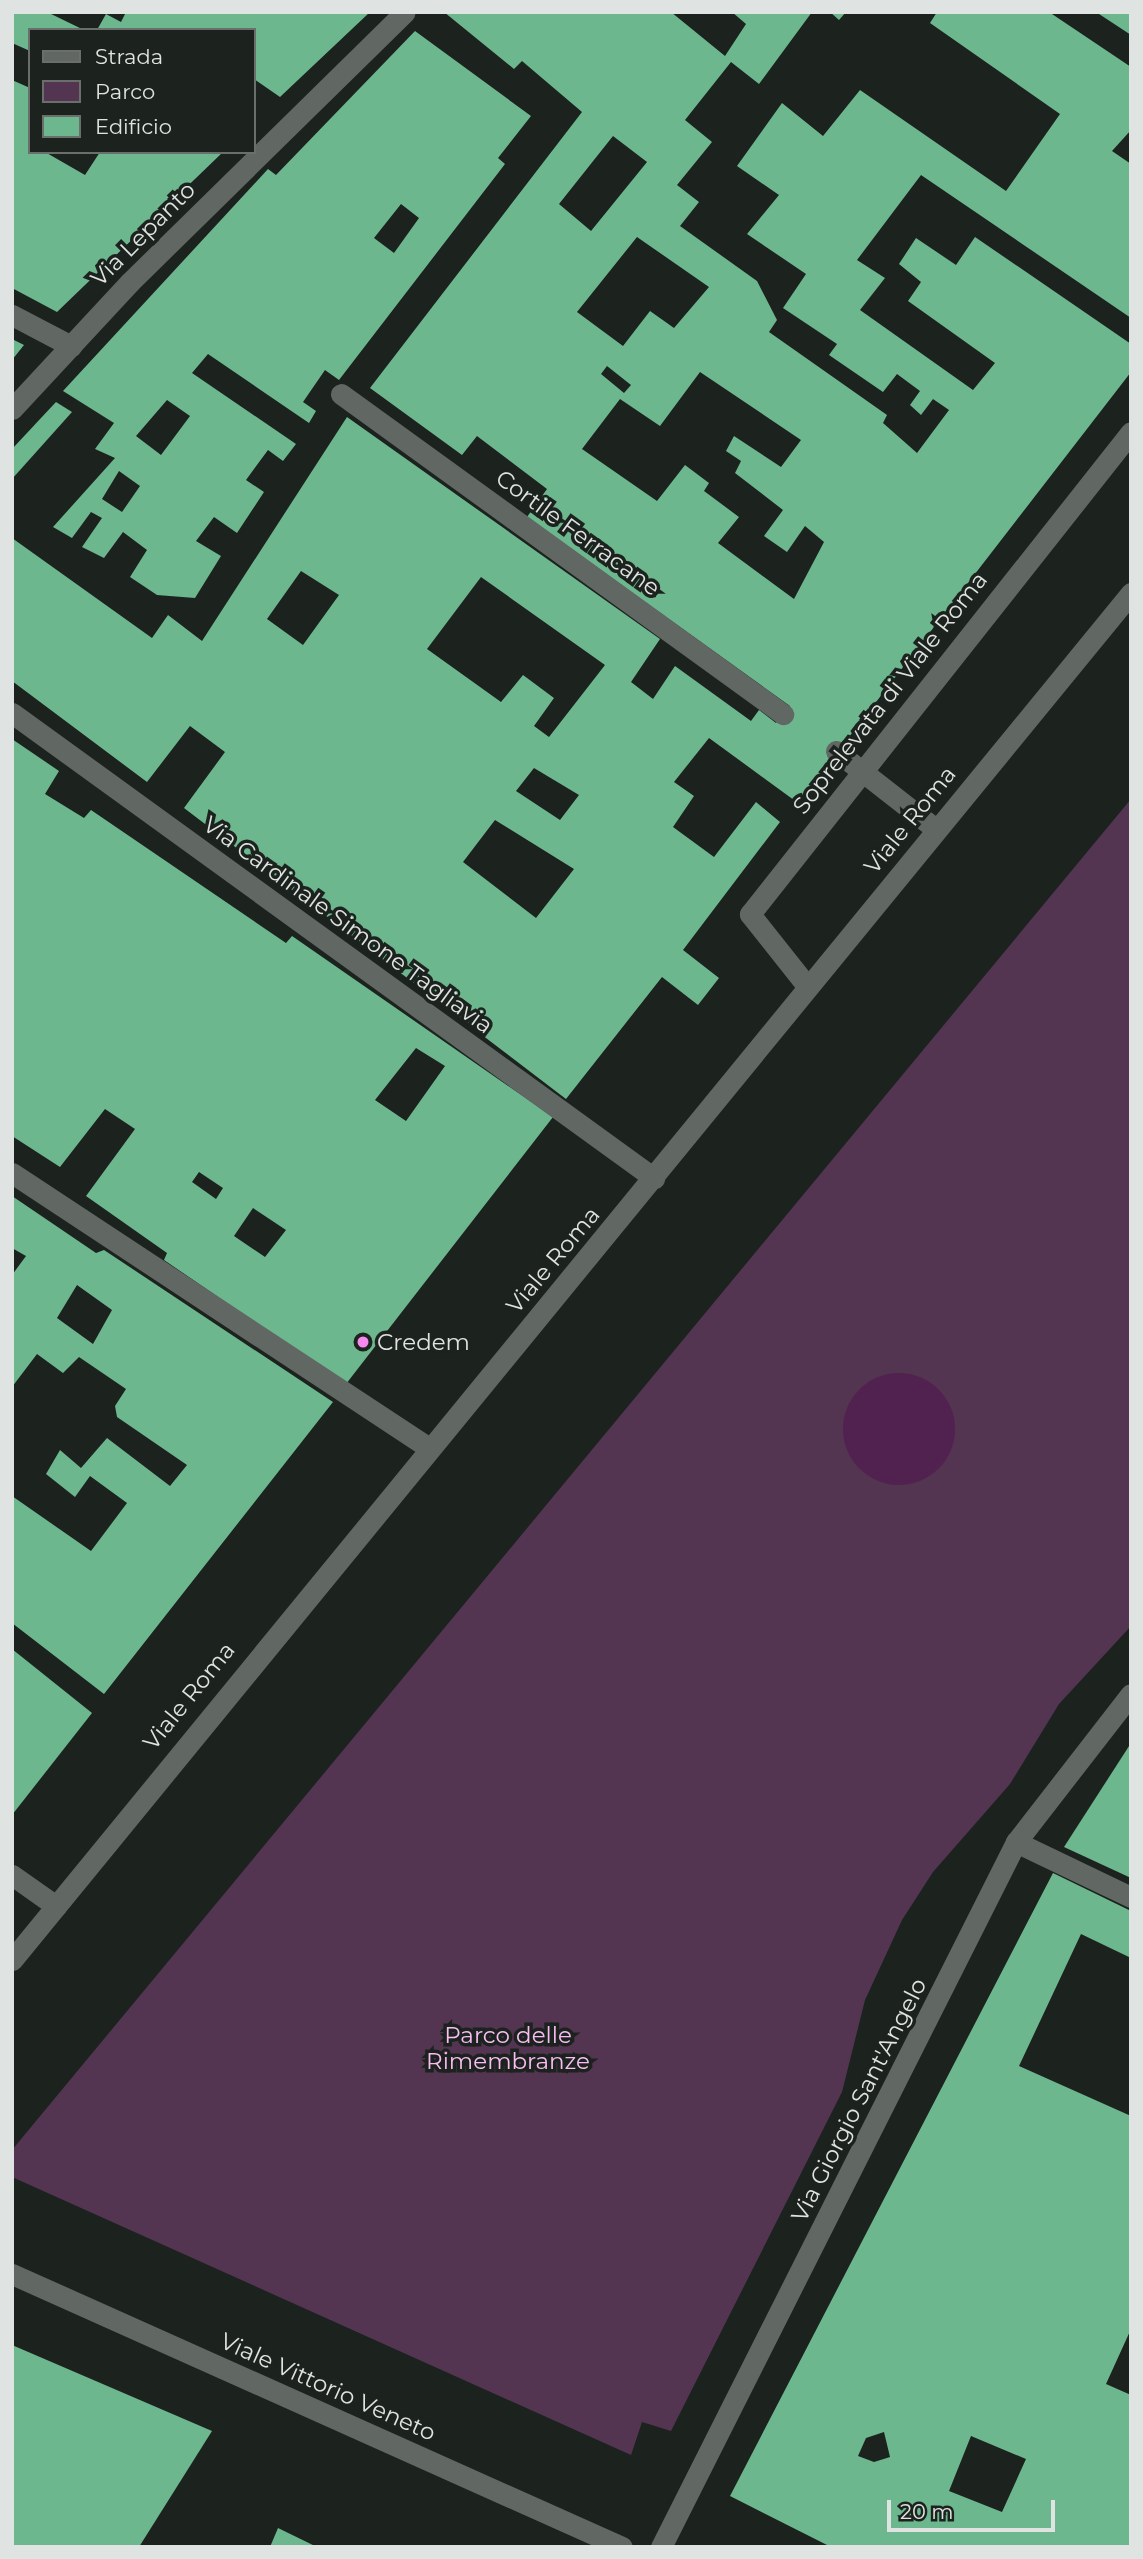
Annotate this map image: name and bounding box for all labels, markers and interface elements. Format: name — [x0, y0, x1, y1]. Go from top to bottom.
legend — [28, 28, 256, 154]
text: Strada — [95, 44, 163, 69]
text: Parco — [95, 79, 155, 104]
text: Edificio — [95, 114, 172, 139]
street label: Via Lepanto — [85, 176, 201, 292]
street label: Cortile Ferracane — [490, 464, 666, 602]
street label: Soprelevata di Viale Roma — [787, 567, 993, 819]
street label: Viale Roma — [858, 761, 962, 879]
street label: Via Cardinale Simone Tagliavia — [198, 811, 498, 1039]
street label: Viale Roma — [500, 1201, 606, 1319]
place label: Credem — [377, 1328, 470, 1356]
marker: Credem — [355, 1334, 371, 1350]
street label: Viale Roma — [137, 1637, 241, 1755]
street label: Via Giorgio Sant'Angelo — [785, 1974, 933, 2226]
park label: Parco delle Rimembranze — [426, 2021, 590, 2075]
street label: Viale Vittorio Veneto — [216, 2327, 440, 2447]
scale bar — [891, 2486, 1059, 2530]
text: 20 m — [900, 2499, 954, 2524]

